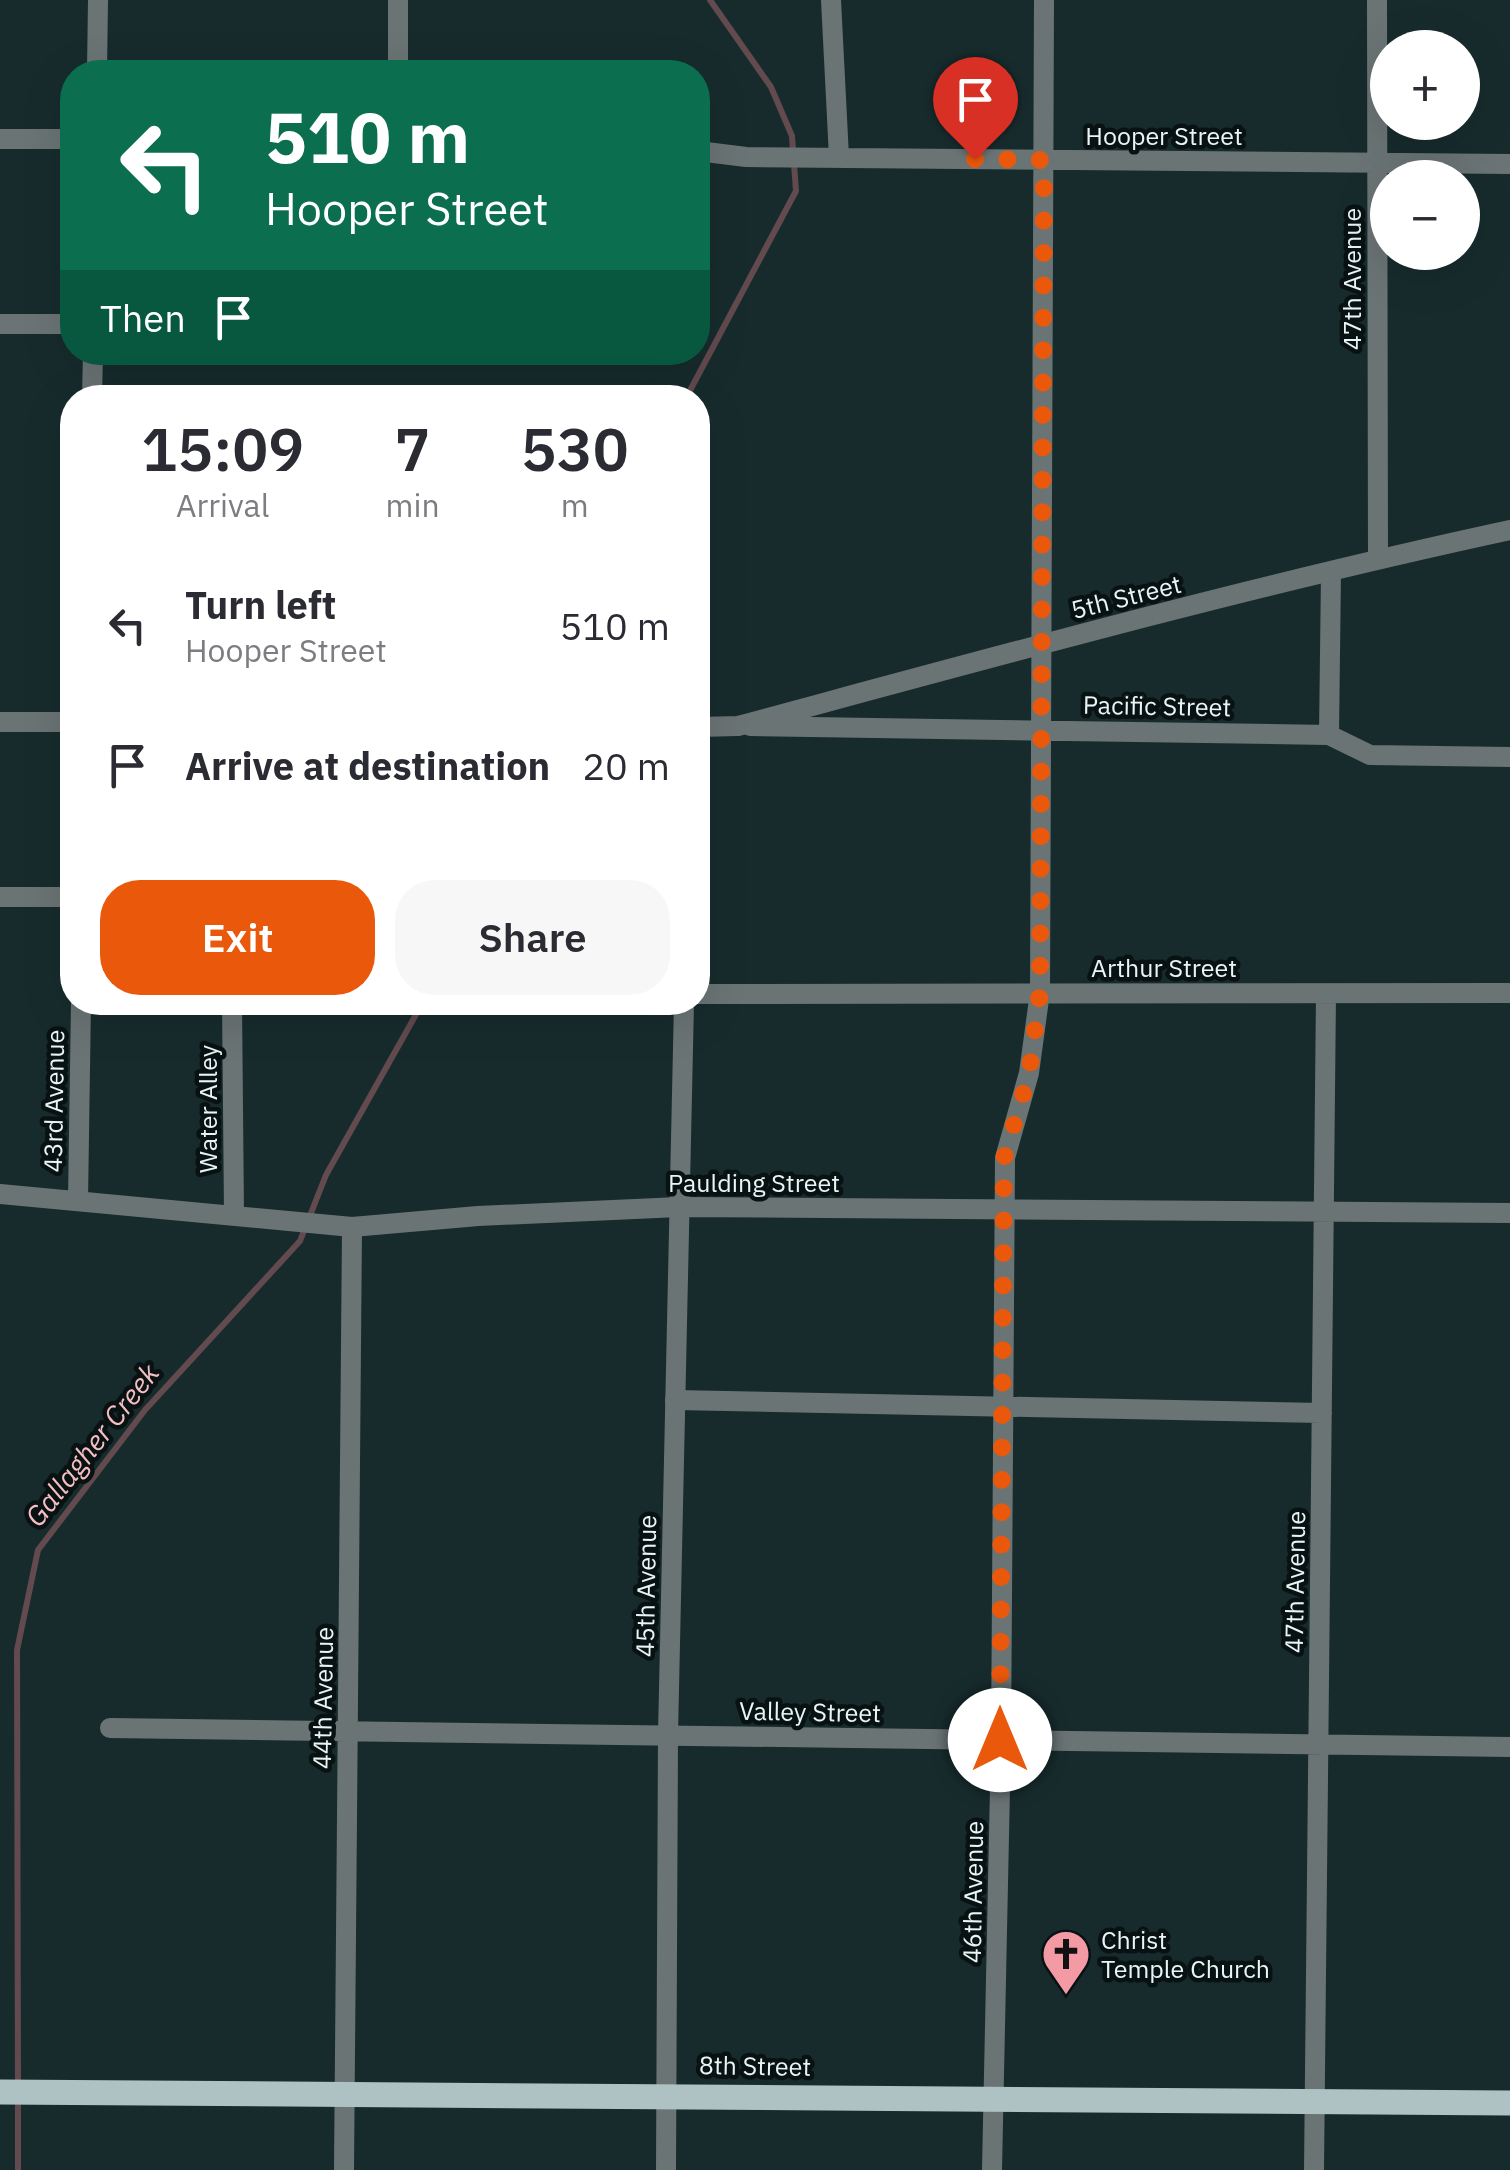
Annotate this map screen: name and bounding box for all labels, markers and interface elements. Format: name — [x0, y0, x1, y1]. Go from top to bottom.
map controls — [1370, 30, 1480, 270]
button: + — [1370, 30, 1480, 140]
pin — [933, 57, 1018, 160]
icon: arrive — [948, 72, 1003, 127]
text: 510 m — [265, 91, 470, 182]
icon: left — [100, 100, 230, 230]
street label: Hooper Street — [1085, 119, 1243, 152]
button: − — [1370, 160, 1480, 270]
text: Hooper Street — [265, 179, 549, 237]
street label: 47th Avenue — [1335, 208, 1368, 350]
icon: arrive — [206, 290, 261, 345]
text: Then — [100, 293, 186, 342]
text: 15:09 — [141, 409, 304, 488]
text: 7 — [395, 409, 431, 488]
text: 530 — [521, 409, 629, 488]
text: Arrival — [176, 484, 269, 526]
text: min — [385, 484, 440, 526]
text: m — [561, 484, 589, 526]
street label: 5th Street — [1067, 567, 1184, 626]
text: Turn left — [185, 580, 336, 629]
icon: left — [100, 598, 155, 653]
text: 510 m — [559, 601, 670, 650]
text: Hooper Street — [185, 629, 387, 671]
street label: Pacific Street — [1083, 688, 1231, 723]
icon: arrive — [100, 738, 155, 793]
text: Arrive at destination — [185, 741, 550, 790]
text: 20 m — [582, 741, 670, 790]
button: Exit — [100, 880, 375, 995]
button: Share — [395, 880, 670, 995]
street label: Arthur Street — [1091, 951, 1237, 984]
street label: 43rd Avenue — [36, 1029, 71, 1173]
street label: Water Alley — [191, 1044, 224, 1173]
street label: Paulding Street — [668, 1166, 840, 1199]
water label: Gallagher Creek — [16, 1355, 167, 1534]
street label: 47th Avenue — [1277, 1511, 1312, 1653]
street label: 45th Avenue — [628, 1515, 663, 1657]
street label: 44th Avenue — [305, 1627, 340, 1769]
position arrow — [948, 1688, 1052, 1792]
street label: Valley Street — [739, 1694, 881, 1729]
street label: 46th Avenue — [955, 1821, 990, 1963]
place label: Christ Temple Church — [1101, 1923, 1270, 1985]
church icon: Christ Temple Church — [1040, 1928, 1092, 1996]
street label: 8th Street — [699, 2048, 812, 2083]

